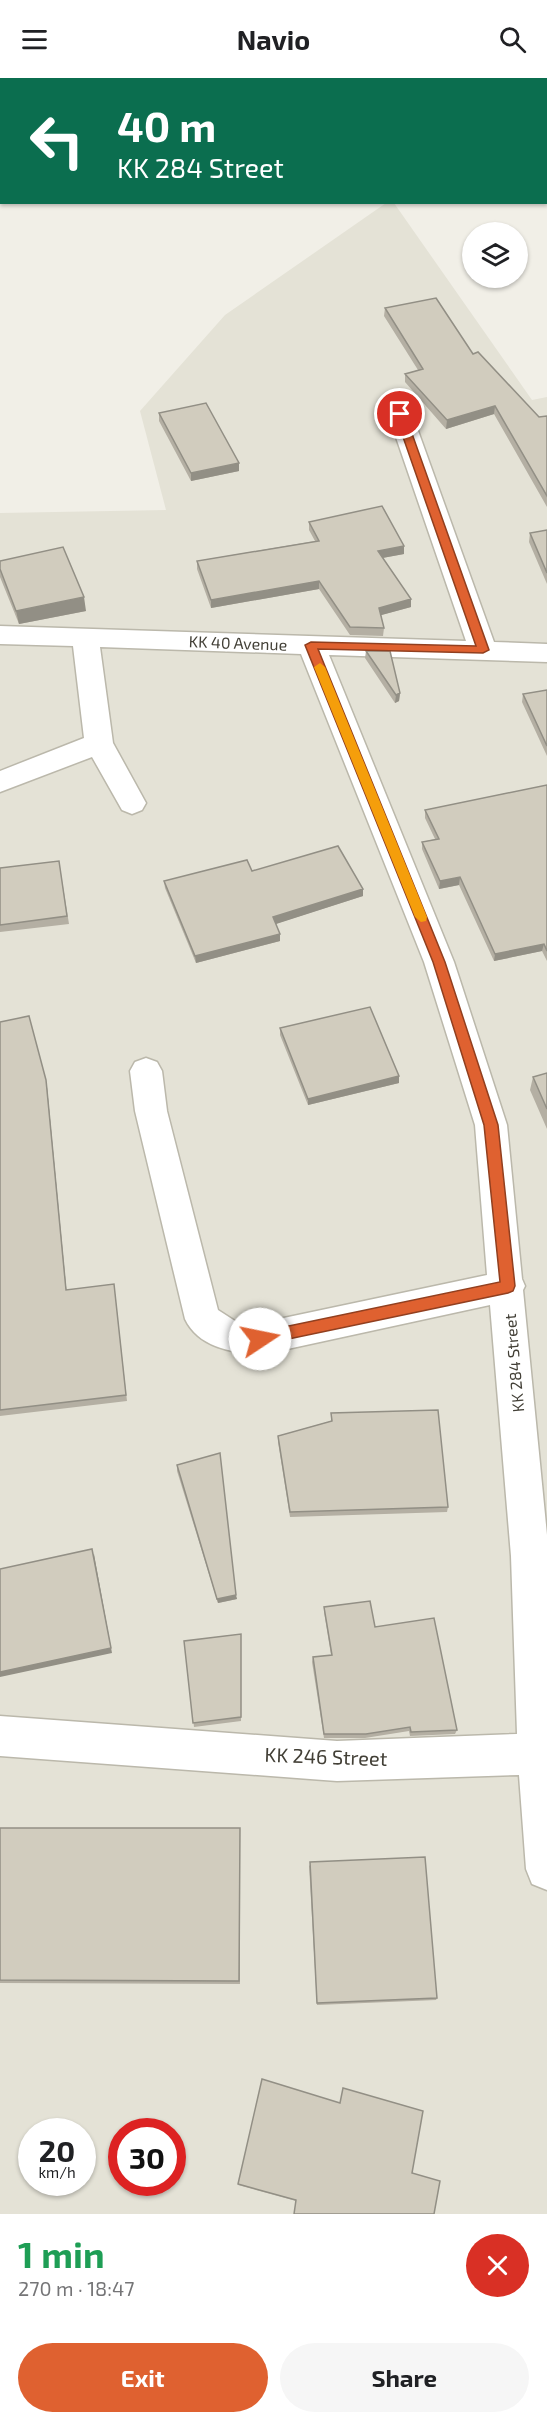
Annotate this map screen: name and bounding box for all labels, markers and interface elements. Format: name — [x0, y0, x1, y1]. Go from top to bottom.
icon: menu — [18, 23, 51, 56]
text: Navio — [237, 23, 310, 55]
icon: search — [496, 23, 529, 56]
text: 40 m — [117, 100, 216, 150]
icon: left — [18, 102, 96, 180]
text: KK 284 Street — [117, 151, 284, 183]
map controls — [462, 222, 528, 288]
button: layers — [462, 222, 528, 288]
pin — [374, 388, 425, 439]
icon: arrive — [383, 397, 416, 430]
street label: KK 40 Avenue — [188, 631, 288, 654]
position arrow — [228, 1307, 292, 1371]
street label: KK 284 Street — [500, 1313, 527, 1413]
street label: KK 246 Street — [264, 1742, 388, 1770]
speed limit sign: 30 — [108, 2118, 186, 2196]
text: 20 — [39, 2132, 75, 2168]
text: km/h — [38, 2163, 76, 2181]
text: 1 min — [18, 2232, 105, 2275]
button: close — [466, 2234, 529, 2297]
text: 270 m · 18:47 — [18, 2276, 135, 2300]
button: Exit — [18, 2343, 268, 2412]
button: Share — [280, 2343, 529, 2412]

